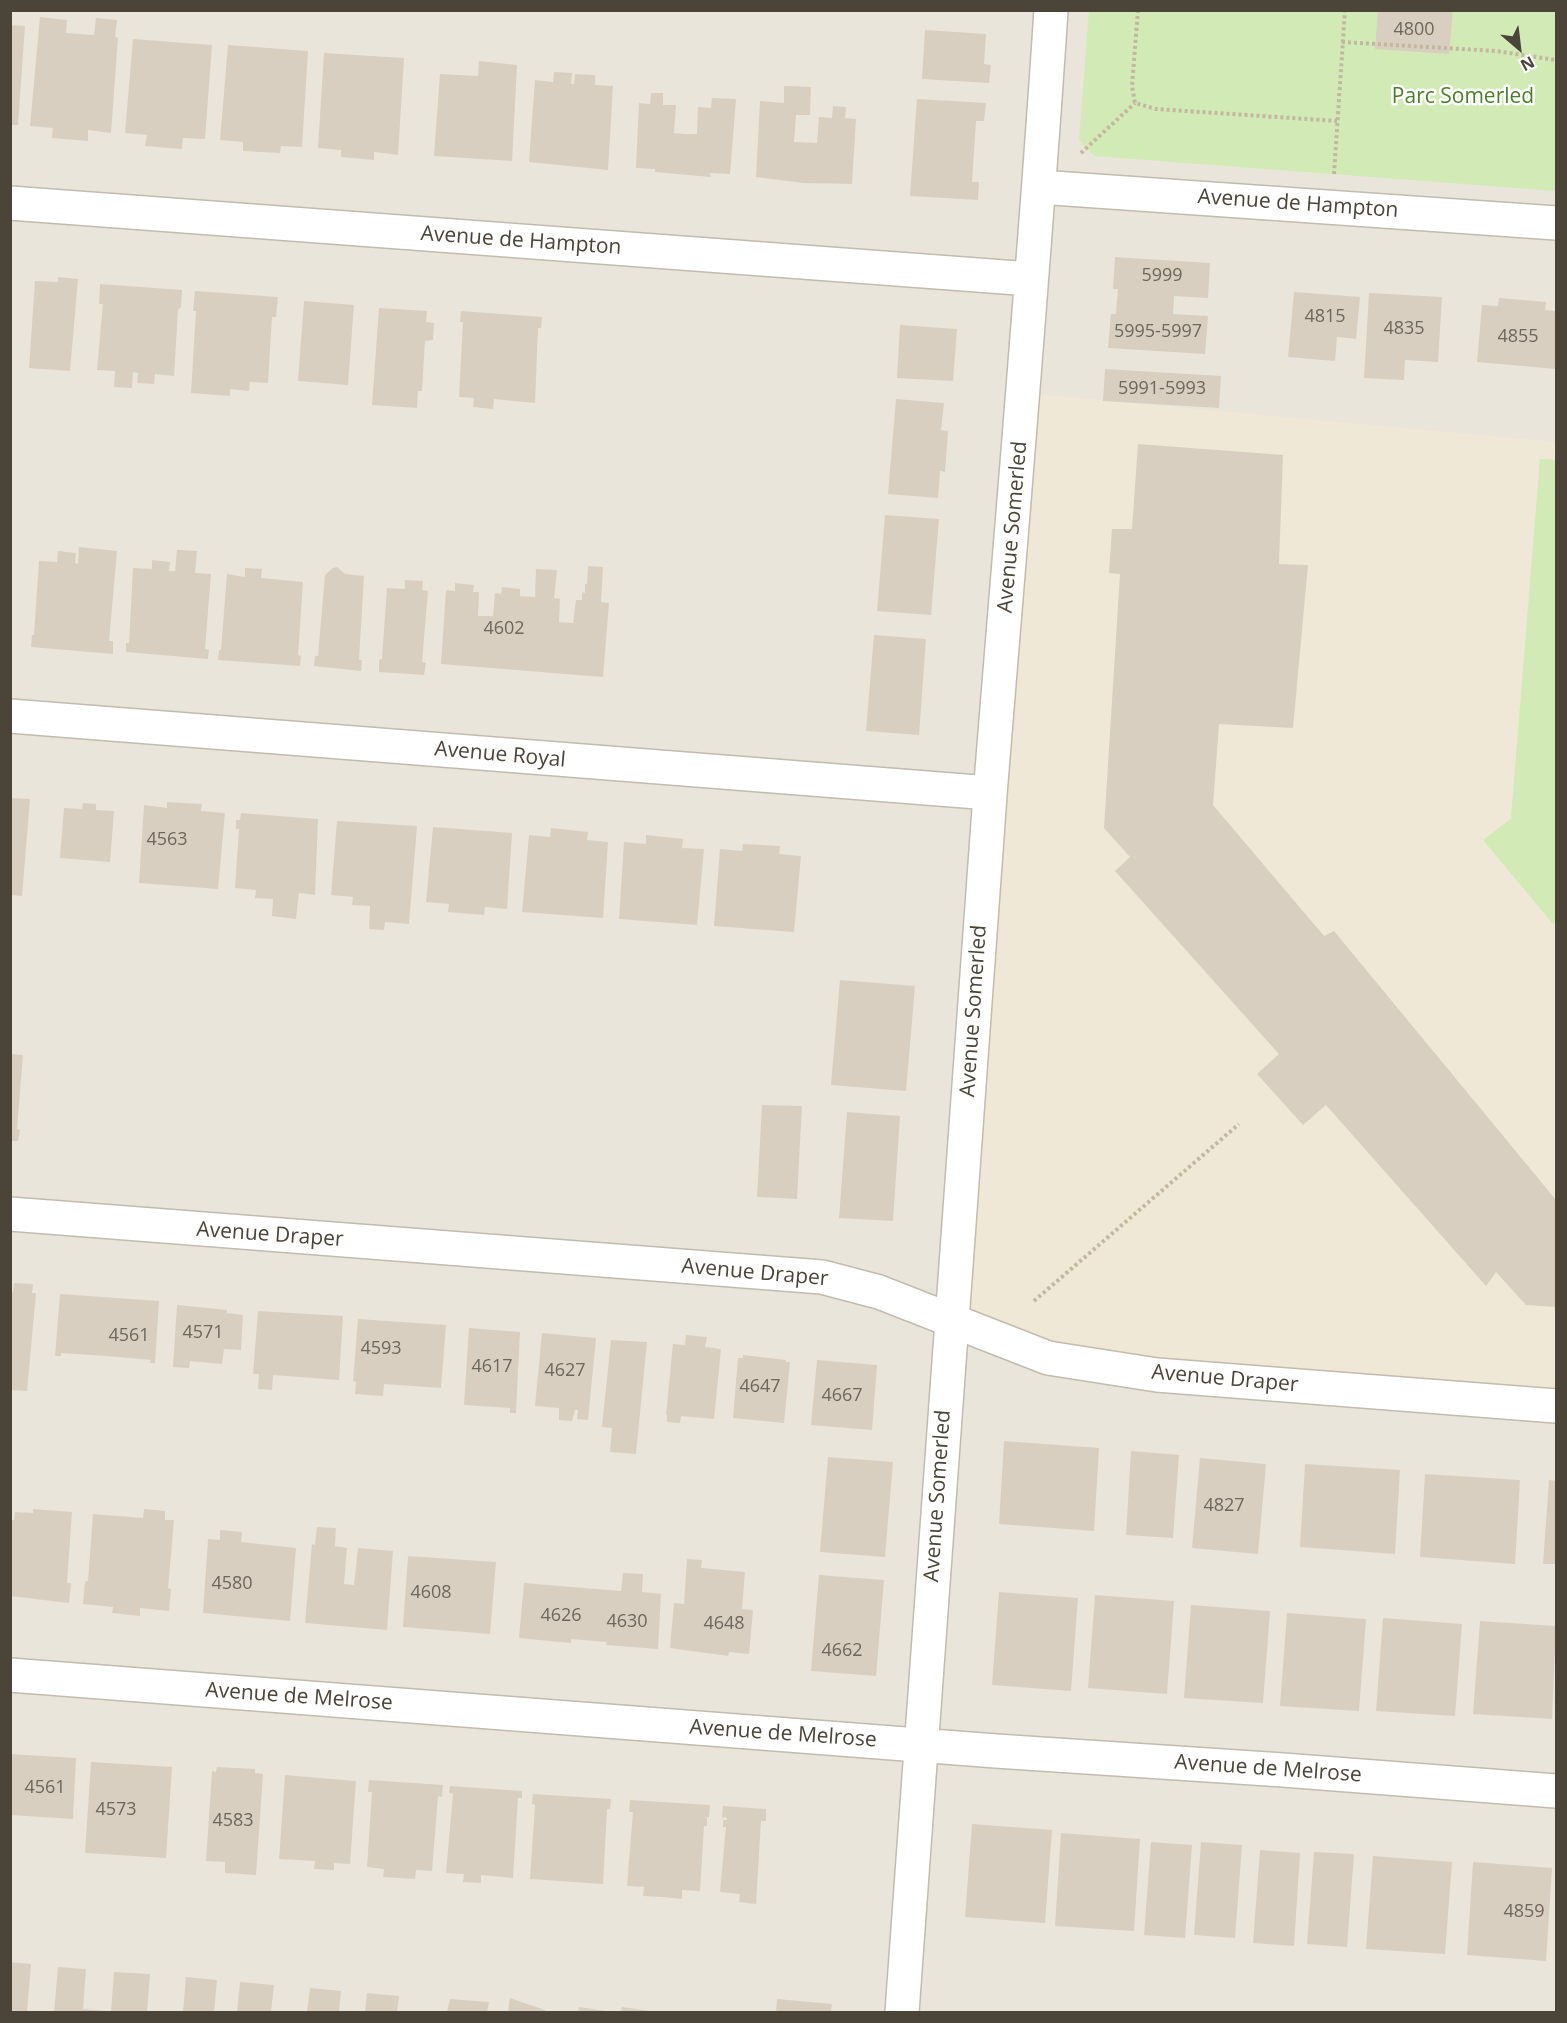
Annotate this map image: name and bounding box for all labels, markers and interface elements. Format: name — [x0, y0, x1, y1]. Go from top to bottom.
north arrow — [1489, 18, 1549, 78]
house number: 4800 — [1393, 19, 1435, 41]
text: N — [1517, 51, 1538, 77]
park label: Parc Somerled — [1392, 84, 1534, 110]
street label: Avenue de Hampton — [1197, 184, 1399, 224]
street label: Avenue de Hampton — [420, 221, 622, 261]
house number: 5999 — [1141, 265, 1183, 287]
house number: 4815 — [1304, 306, 1346, 328]
house number: 4835 — [1383, 318, 1425, 340]
house number: 5995-5997 — [1114, 321, 1202, 343]
house number: 4855 — [1497, 326, 1539, 348]
house number: 5991-5993 — [1118, 378, 1206, 400]
street label: Avenue Somerled — [993, 440, 1033, 614]
house number: 4602 — [483, 618, 525, 640]
street label: Avenue Royal — [433, 737, 567, 773]
house number: 4563 — [146, 829, 188, 851]
street label: Avenue Somerled — [955, 924, 993, 1098]
street label: Avenue Draper — [196, 1217, 344, 1253]
street label: Avenue Draper — [681, 1254, 829, 1292]
house number: 4571 — [182, 1322, 224, 1344]
house number: 4561 — [108, 1325, 150, 1347]
house number: 4593 — [360, 1338, 402, 1360]
house number: 4617 — [471, 1356, 513, 1378]
house number: 4627 — [544, 1360, 586, 1382]
street label: Avenue Draper — [1151, 1360, 1299, 1398]
house number: 4647 — [739, 1376, 781, 1398]
house number: 4667 — [821, 1385, 863, 1407]
street label: Avenue Somerled — [919, 1409, 957, 1583]
house number: 4827 — [1203, 1495, 1245, 1517]
house number: 4580 — [211, 1573, 253, 1595]
house number: 4608 — [410, 1582, 452, 1604]
house number: 4626 — [540, 1605, 582, 1627]
house number: 4630 — [606, 1611, 648, 1633]
house number: 4648 — [703, 1613, 745, 1635]
house number: 4662 — [821, 1640, 863, 1662]
street label: Avenue de Melrose — [205, 1678, 393, 1716]
street label: Avenue de Melrose — [689, 1715, 877, 1753]
street label: Avenue de Melrose — [1174, 1750, 1362, 1788]
house number: 4561 — [24, 1777, 66, 1799]
house number: 4573 — [95, 1799, 137, 1821]
house number: 4583 — [212, 1810, 254, 1832]
house number: 4859 — [1503, 1901, 1545, 1923]

